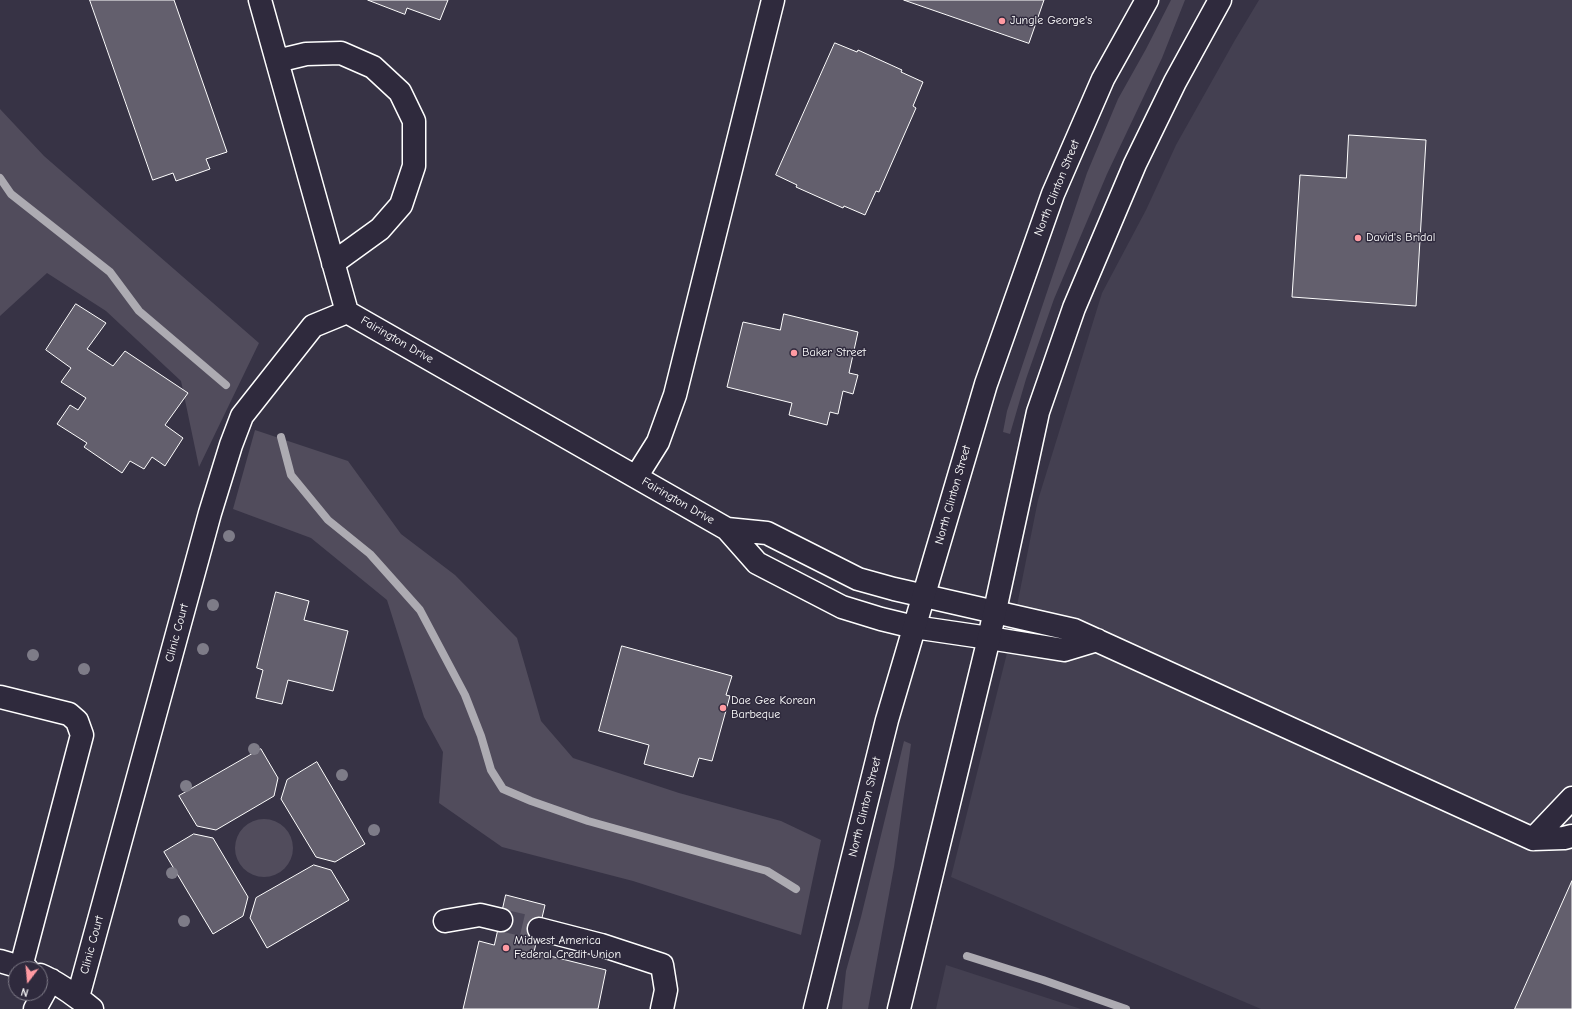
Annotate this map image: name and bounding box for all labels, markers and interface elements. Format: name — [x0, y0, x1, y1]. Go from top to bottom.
place label: Jungle George's — [1010, 14, 1092, 28]
marker: Jungle George's — [997, 16, 1007, 26]
street label: North Clinton Street — [1031, 138, 1083, 238]
place label: David's Bridal — [1366, 231, 1435, 245]
marker: David's Bridal — [1353, 233, 1363, 243]
street label: Fairington Drive — [358, 313, 436, 367]
place label: Baker Street — [802, 346, 866, 360]
marker: Baker Street — [789, 348, 799, 358]
street label: North Clinton Street — [932, 444, 974, 546]
street label: Fairington Drive — [639, 474, 717, 528]
street label: Clinic Court — [162, 602, 192, 664]
place label: Dae Gee Korean Barbeque — [731, 694, 816, 722]
marker: Dae Gee Korean Barbeque — [718, 703, 728, 713]
street label: North Clinton Street — [846, 756, 884, 858]
street label: Clinic Court — [77, 914, 107, 976]
place label: Midwest America Federal Credit Union — [514, 934, 621, 962]
marker: Midwest America Federal Credit Union — [501, 943, 511, 953]
north arrow — [8, 961, 48, 1001]
text: N — [20, 985, 30, 999]

